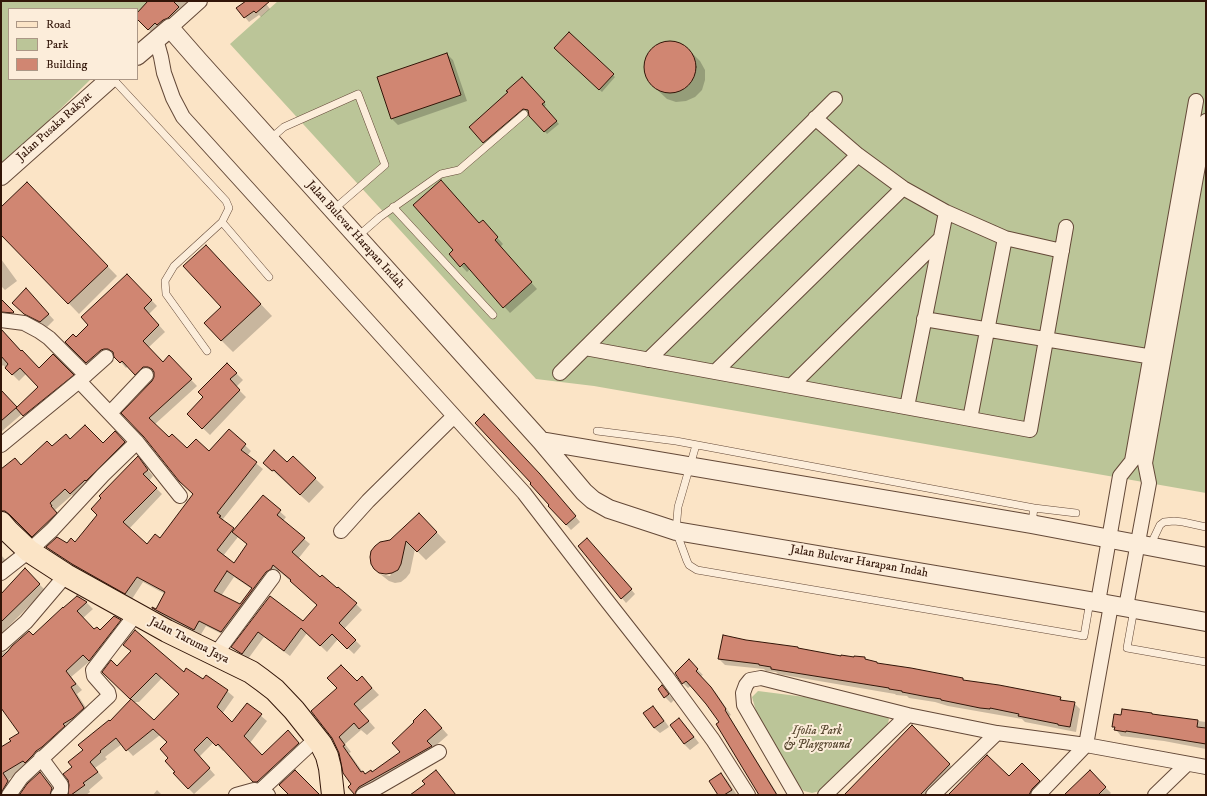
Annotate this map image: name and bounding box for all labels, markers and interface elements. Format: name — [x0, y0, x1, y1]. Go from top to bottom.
legend — [8, 8, 138, 80]
text: Road — [46, 17, 71, 32]
text: Park — [46, 37, 68, 52]
text: Building — [46, 57, 87, 72]
street label: Jalan Pusaka Rakyat — [14, 89, 96, 165]
street label: Jalan Bulevar Harapan Indah — [303, 178, 407, 292]
street label: Jalan Bulevar Harapan Indah — [789, 543, 929, 581]
street label: Jalan Taruma Jaya — [147, 615, 231, 667]
park label: Ifolia Park & Playground — [784, 725, 850, 753]

